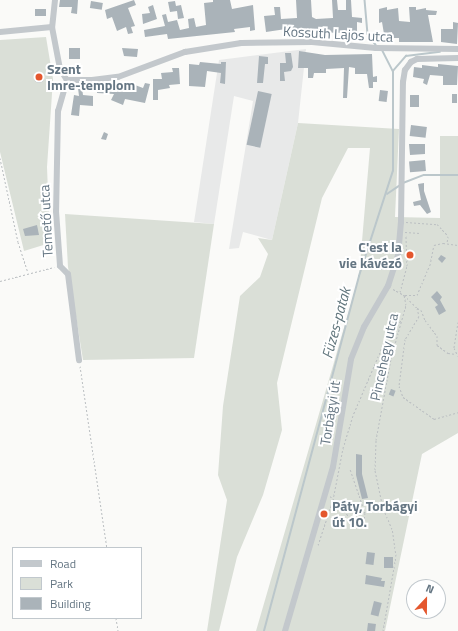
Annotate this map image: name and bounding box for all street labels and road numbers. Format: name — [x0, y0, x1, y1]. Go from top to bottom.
street label: Kossuth Lajos utca — [282, 23, 394, 45]
street label: Temető utca — [36, 184, 56, 258]
street label: Pincehegy utca — [367, 312, 401, 402]
street label: Torbágyi út — [317, 380, 343, 446]

